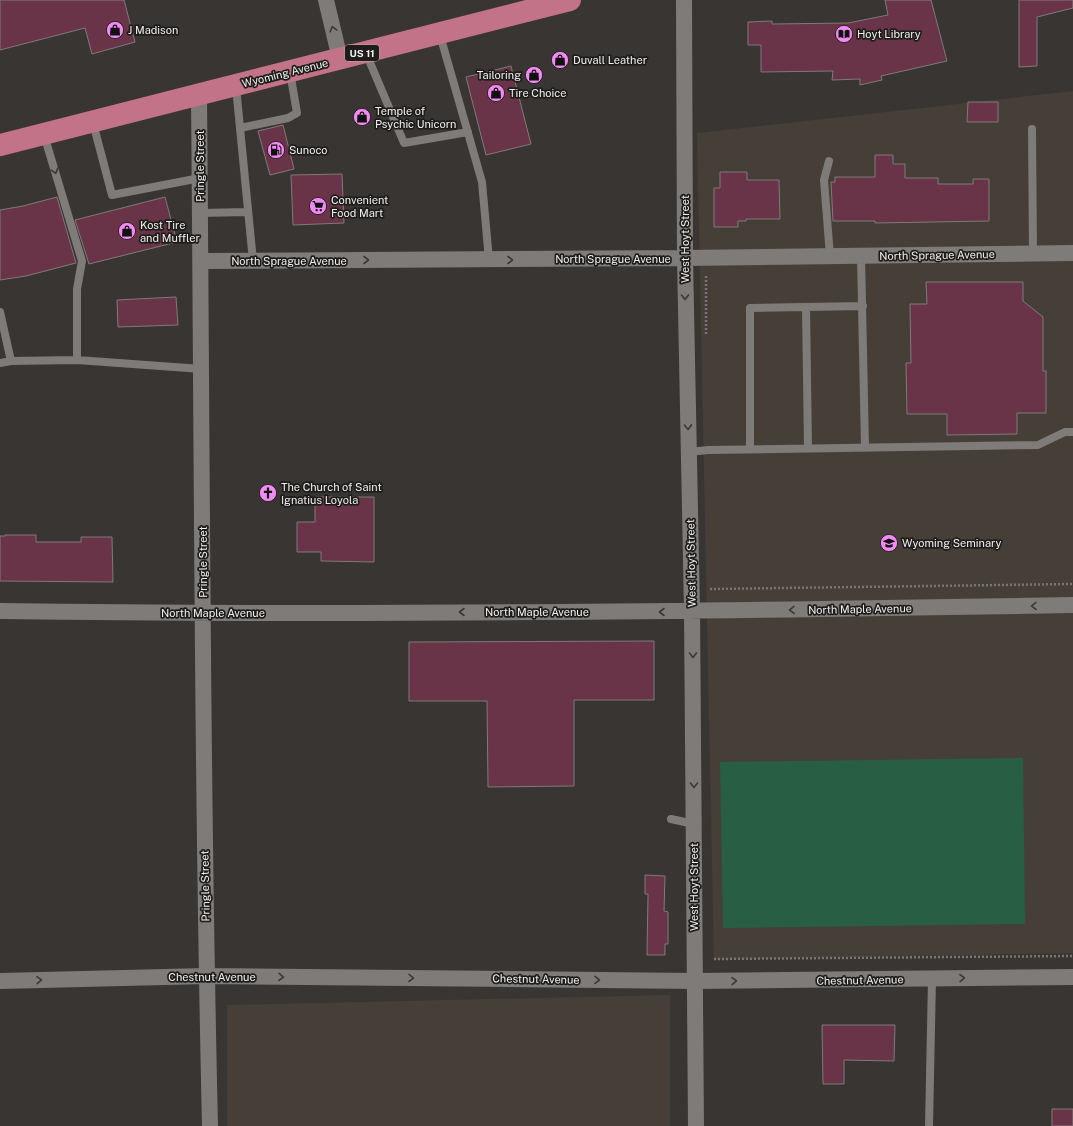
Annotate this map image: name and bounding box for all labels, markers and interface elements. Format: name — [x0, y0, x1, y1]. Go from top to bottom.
shop icon: J Madison — [105, 20, 125, 40]
place label: J Madison — [128, 24, 178, 36]
library icon: Hoyt Library — [834, 24, 854, 44]
one-way arrow — [329, 26, 338, 33]
place label: Hoyt Library — [857, 28, 921, 40]
road number: US 11 — [345, 45, 379, 61]
shop icon: Duvall Leather — [550, 50, 570, 70]
place label: Duvall Leather — [573, 54, 647, 66]
street label: Wyoming Avenue — [241, 56, 329, 90]
shop icon: Tailoring — [524, 65, 544, 85]
place label: Tailoring — [477, 69, 521, 81]
shop icon: Tire Choice — [486, 83, 506, 103]
place label: Tire Choice — [509, 87, 566, 99]
place label: Temple of Psychic Unicorn — [375, 105, 456, 130]
shop icon: Temple of Psychic Unicorn — [352, 107, 372, 127]
street label: Pringle Street — [194, 130, 206, 202]
fuel station icon: Sunoco — [266, 140, 286, 160]
place label: Sunoco — [289, 144, 328, 156]
one-way arrow — [50, 168, 59, 175]
place label: Convenient Food Mart — [331, 194, 388, 219]
street label: West Hoyt Street — [679, 195, 691, 283]
supermarket icon: Convenient Food Mart — [308, 196, 328, 216]
place label: Kost Tire and Muffler — [140, 219, 200, 244]
shop icon: Kost Tire and Muffler — [117, 221, 137, 241]
street label: North Sprague Avenue — [879, 248, 995, 262]
street label: North Sprague Avenue — [555, 253, 671, 265]
street label: North Sprague Avenue — [231, 255, 347, 267]
one-way arrow — [507, 255, 513, 264]
one-way arrow — [363, 256, 369, 264]
one-way arrow — [681, 294, 690, 300]
one-way arrow — [684, 424, 692, 430]
place label: The Church of Saint Ignatius Loyola — [281, 481, 382, 506]
church icon: The Church of Saint Ignatius Loyola — [258, 483, 278, 503]
street label: West Hoyt Street — [684, 519, 698, 607]
street label: Pringle Street — [197, 526, 209, 598]
school or university icon: Wyoming Seminary — [879, 533, 899, 553]
place label: Wyoming Seminary — [902, 537, 1001, 549]
street label: North Maple Avenue — [808, 602, 912, 616]
one-way arrow — [1031, 602, 1037, 610]
street label: North Maple Avenue — [485, 606, 589, 618]
one-way arrow — [789, 606, 795, 614]
street label: North Maple Avenue — [161, 607, 265, 619]
one-way arrow — [659, 607, 665, 616]
one-way arrow — [459, 608, 465, 616]
one-way arrow — [689, 652, 697, 658]
one-way arrow — [690, 782, 698, 788]
street label: West Hoyt Street — [688, 843, 700, 931]
street label: Pringle Street — [198, 850, 212, 922]
street label: Chestnut Avenue — [168, 971, 256, 983]
street label: Chestnut Avenue — [492, 972, 580, 986]
one-way arrow — [278, 973, 284, 981]
street label: Chestnut Avenue — [816, 973, 904, 987]
one-way arrow — [408, 974, 414, 982]
one-way arrow — [959, 974, 965, 983]
one-way arrow — [36, 976, 42, 984]
one-way arrow — [594, 976, 600, 984]
one-way arrow — [731, 977, 737, 985]

